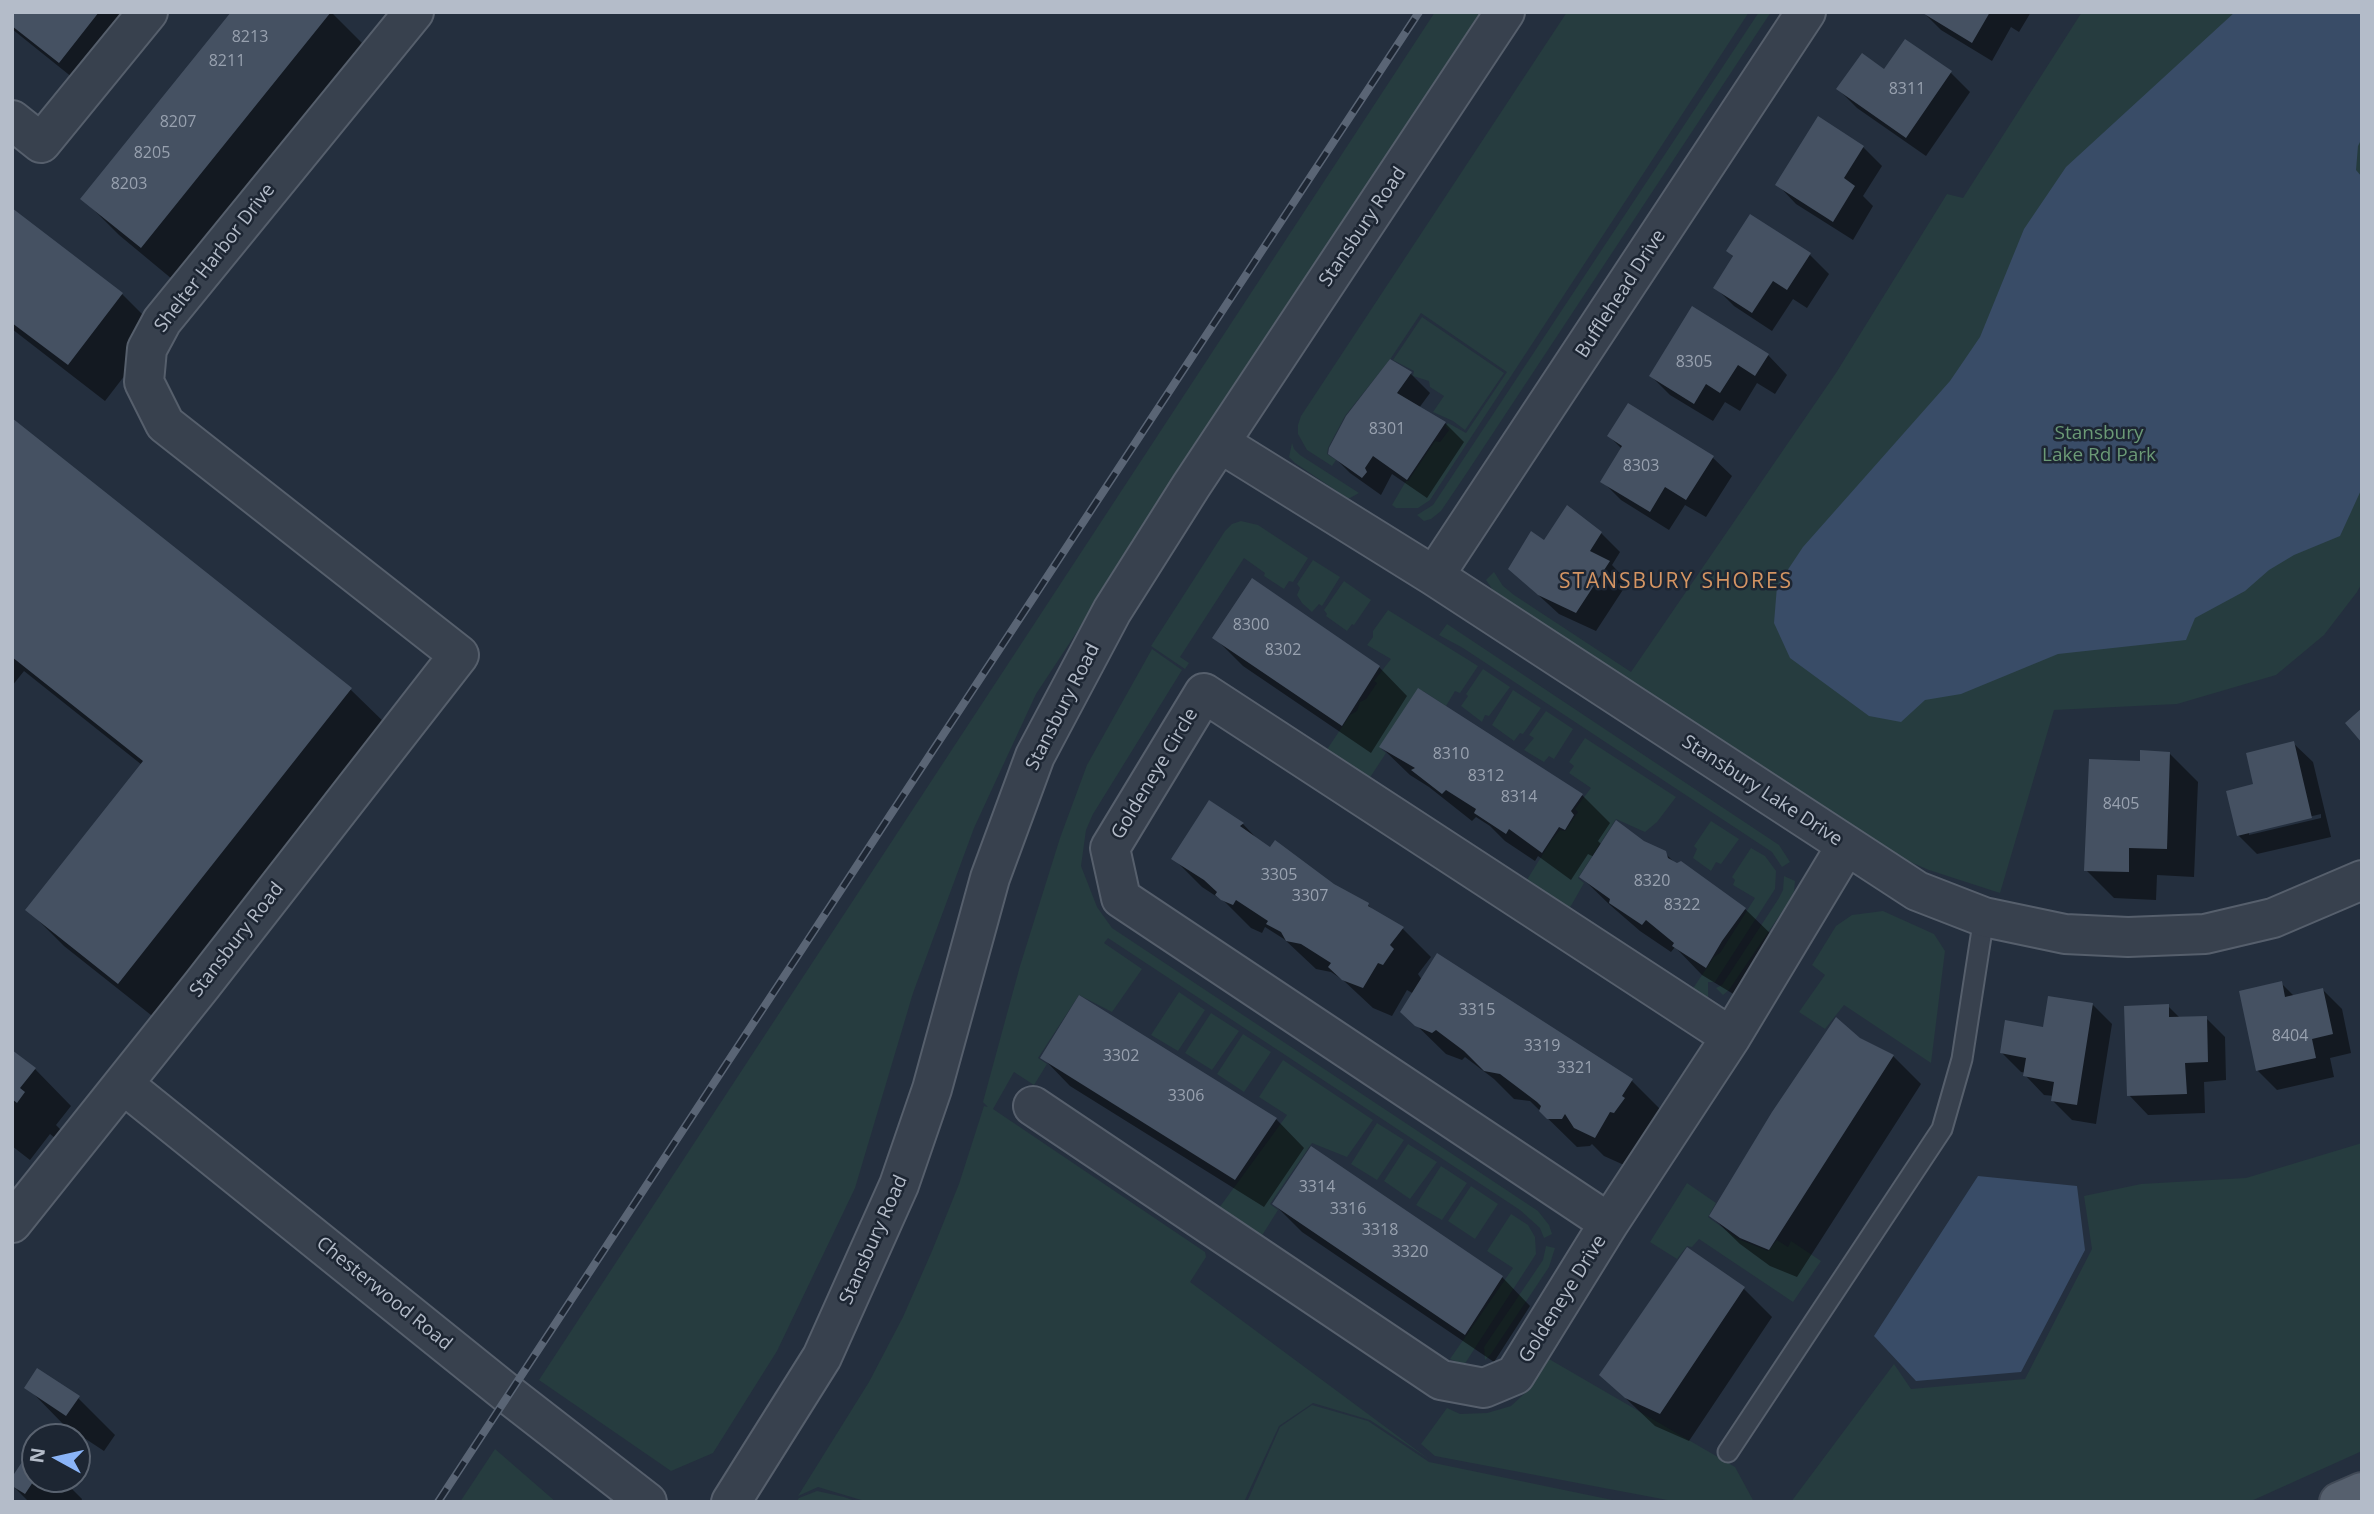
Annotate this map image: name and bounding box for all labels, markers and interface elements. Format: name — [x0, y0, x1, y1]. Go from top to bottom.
house number: 8213 — [232, 27, 268, 47]
house number: 8211 — [209, 51, 245, 71]
house number: 8311 — [1889, 79, 1925, 99]
house number: 8207 — [160, 112, 196, 132]
house number: 8205 — [134, 143, 170, 163]
street label: Stansbury Road — [1315, 163, 1411, 291]
house number: 8203 — [111, 174, 147, 194]
street label: Shelter Harbor Drive — [150, 179, 280, 337]
street label: Bufflehead Drive — [1571, 226, 1671, 362]
house number: 8305 — [1676, 352, 1712, 372]
house number: 8301 — [1369, 419, 1405, 439]
park label: Stansbury Lake Rd Park — [2042, 423, 2156, 467]
house number: 8303 — [1623, 456, 1659, 476]
district label: STANSBURY SHORES — [1561, 569, 1791, 595]
house number: 8300 — [1233, 615, 1269, 635]
street label: Stansbury Road — [1021, 640, 1105, 774]
house number: 8302 — [1265, 640, 1301, 660]
street label: Goldeneye Circle — [1107, 704, 1203, 844]
street label: Stansbury Lake Drive — [1678, 731, 1846, 851]
house number: 8310 — [1433, 744, 1469, 764]
house number: 8312 — [1468, 766, 1504, 786]
house number: 8314 — [1501, 787, 1537, 807]
house number: 8405 — [2103, 794, 2139, 814]
house number: 3305 — [1261, 865, 1297, 885]
house number: 8320 — [1634, 871, 1670, 891]
street label: Stansbury Road — [185, 878, 289, 1002]
house number: 3307 — [1292, 886, 1328, 906]
house number: 8322 — [1664, 895, 1700, 915]
house number: 3315 — [1459, 1000, 1495, 1020]
house number: 8404 — [2272, 1026, 2308, 1046]
house number: 3319 — [1524, 1036, 1560, 1056]
house number: 3302 — [1103, 1046, 1139, 1066]
house number: 3321 — [1557, 1058, 1593, 1078]
house number: 3306 — [1168, 1086, 1204, 1106]
street label: Stansbury Road — [835, 1172, 913, 1308]
house number: 3314 — [1299, 1177, 1335, 1197]
house number: 3316 — [1330, 1199, 1366, 1219]
house number: 3318 — [1362, 1220, 1398, 1240]
street label: Goldeneye Drive — [1515, 1231, 1611, 1367]
street label: Chesterwood Road — [312, 1232, 456, 1356]
house number: 3320 — [1392, 1242, 1428, 1262]
north arrow — [21, 1423, 91, 1493]
text: N — [23, 1446, 51, 1465]

